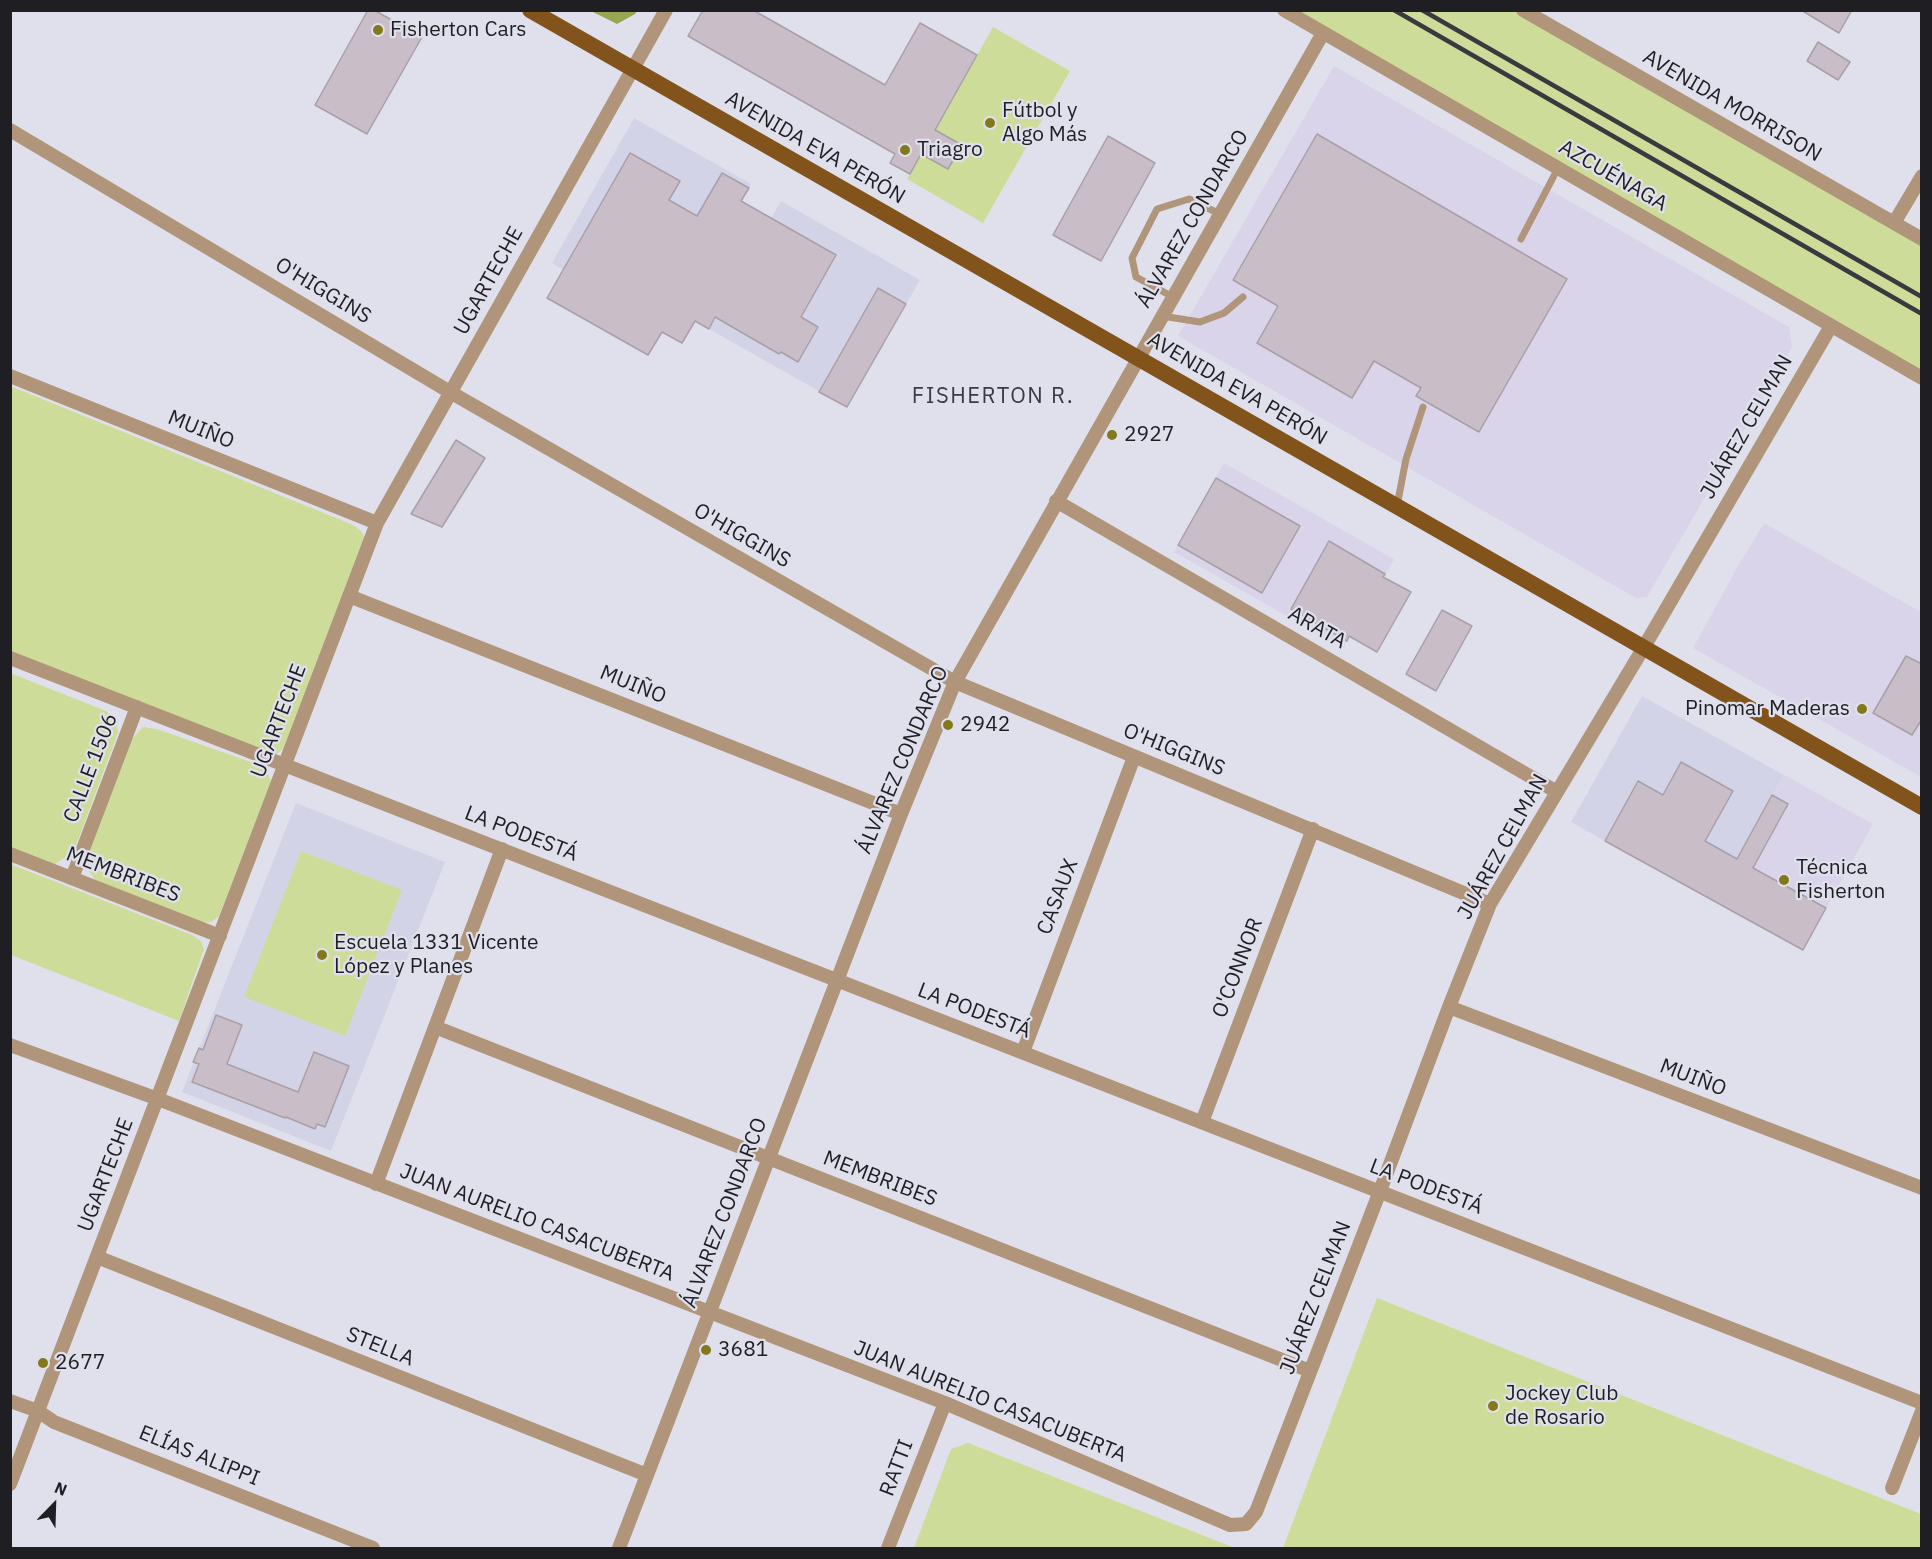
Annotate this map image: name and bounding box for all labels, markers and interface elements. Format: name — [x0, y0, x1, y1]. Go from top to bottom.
place label: Fisherton Cars — [390, 17, 527, 43]
marker: Fisherton Cars — [371, 23, 385, 37]
street label: AVENIDA MORRISON — [1638, 45, 1826, 167]
street label: AVENIDA EVA PERÓN — [721, 86, 909, 210]
place label: Fútbol y Algo Más — [1002, 98, 1087, 148]
marker: Fútbol y Algo Más — [983, 116, 997, 130]
street label: ÁLVAREZ CONDARCO — [1132, 125, 1254, 313]
street label: AZCUÉNAGA — [1554, 135, 1672, 217]
place label: Triagro — [917, 137, 983, 163]
marker: Triagro — [898, 143, 912, 157]
street label: UGARTECHE — [449, 223, 529, 339]
street label: O'HIGGINS — [270, 252, 376, 330]
street label: AVENIDA EVA PERÓN — [1143, 327, 1331, 451]
street label: JUÁREZ CELMAN — [1696, 351, 1798, 503]
district label: FISHERTON R. — [912, 384, 1074, 410]
street label: MUIÑO — [164, 405, 238, 455]
place label: 2927 — [1124, 422, 1174, 448]
marker: 2927 — [1105, 428, 1119, 442]
street label: O'HIGGINS — [689, 498, 795, 574]
street label: ARATA — [1283, 601, 1351, 655]
street label: MUIÑO — [596, 660, 670, 710]
street label: UGARTECHE — [246, 661, 312, 781]
street label: ÁLVAREZ CONDARCO — [852, 662, 954, 858]
place label: Pinomar Maderas — [1685, 696, 1850, 722]
marker: Pinomar Maderas — [1855, 702, 1869, 716]
street label: CALLE 1506 — [59, 710, 123, 826]
place label: 2942 — [960, 712, 1010, 738]
marker: 2942 — [941, 718, 955, 732]
street label: O'HIGGINS — [1119, 718, 1229, 782]
street label: JUÁREZ CELMAN — [1453, 770, 1553, 924]
street label: LA PODESTÁ — [461, 801, 581, 867]
street label: MEMBRIBES — [62, 842, 184, 908]
place label: Técnica Fisherton — [1796, 855, 1885, 905]
street label: CASAUX — [1032, 856, 1084, 938]
marker: Técnica Fisherton — [1777, 873, 1791, 887]
street label: O'CONNOR — [1207, 914, 1269, 1022]
place label: Escuela 1331 Vicente López y Planes — [334, 930, 538, 980]
marker: Escuela 1331 Vicente López y Planes — [315, 948, 329, 962]
street label: LA PODESTÁ — [914, 978, 1034, 1044]
street label: MUIÑO — [1656, 1054, 1730, 1102]
street label: ÁLVAREZ CONDARCO — [677, 1114, 773, 1312]
street label: UGARTECHE — [73, 1115, 139, 1235]
street label: MEMBRIBES — [819, 1146, 941, 1212]
street label: LA PODESTÁ — [1366, 1154, 1486, 1220]
street label: JUAN AURELIO CASACUBERTA — [396, 1159, 678, 1287]
street label: JUÁREZ CELMAN — [1275, 1218, 1357, 1378]
street label: STELLA — [342, 1322, 418, 1372]
street label: JUAN AURELIO CASACUBERTA — [850, 1336, 1130, 1468]
place label: 3681 — [718, 1337, 768, 1363]
marker: 3681 — [699, 1343, 713, 1357]
place label: 2677 — [55, 1350, 105, 1376]
marker: 2677 — [36, 1356, 50, 1370]
place label: Jockey Club de Rosario — [1505, 1381, 1618, 1431]
marker: Jockey Club de Rosario — [1486, 1399, 1500, 1413]
street label: ELÍAS ALIPPI — [135, 1420, 263, 1492]
street label: RATTI — [875, 1436, 919, 1500]
north arrow — [24, 1475, 84, 1535]
text: N — [52, 1477, 70, 1500]

